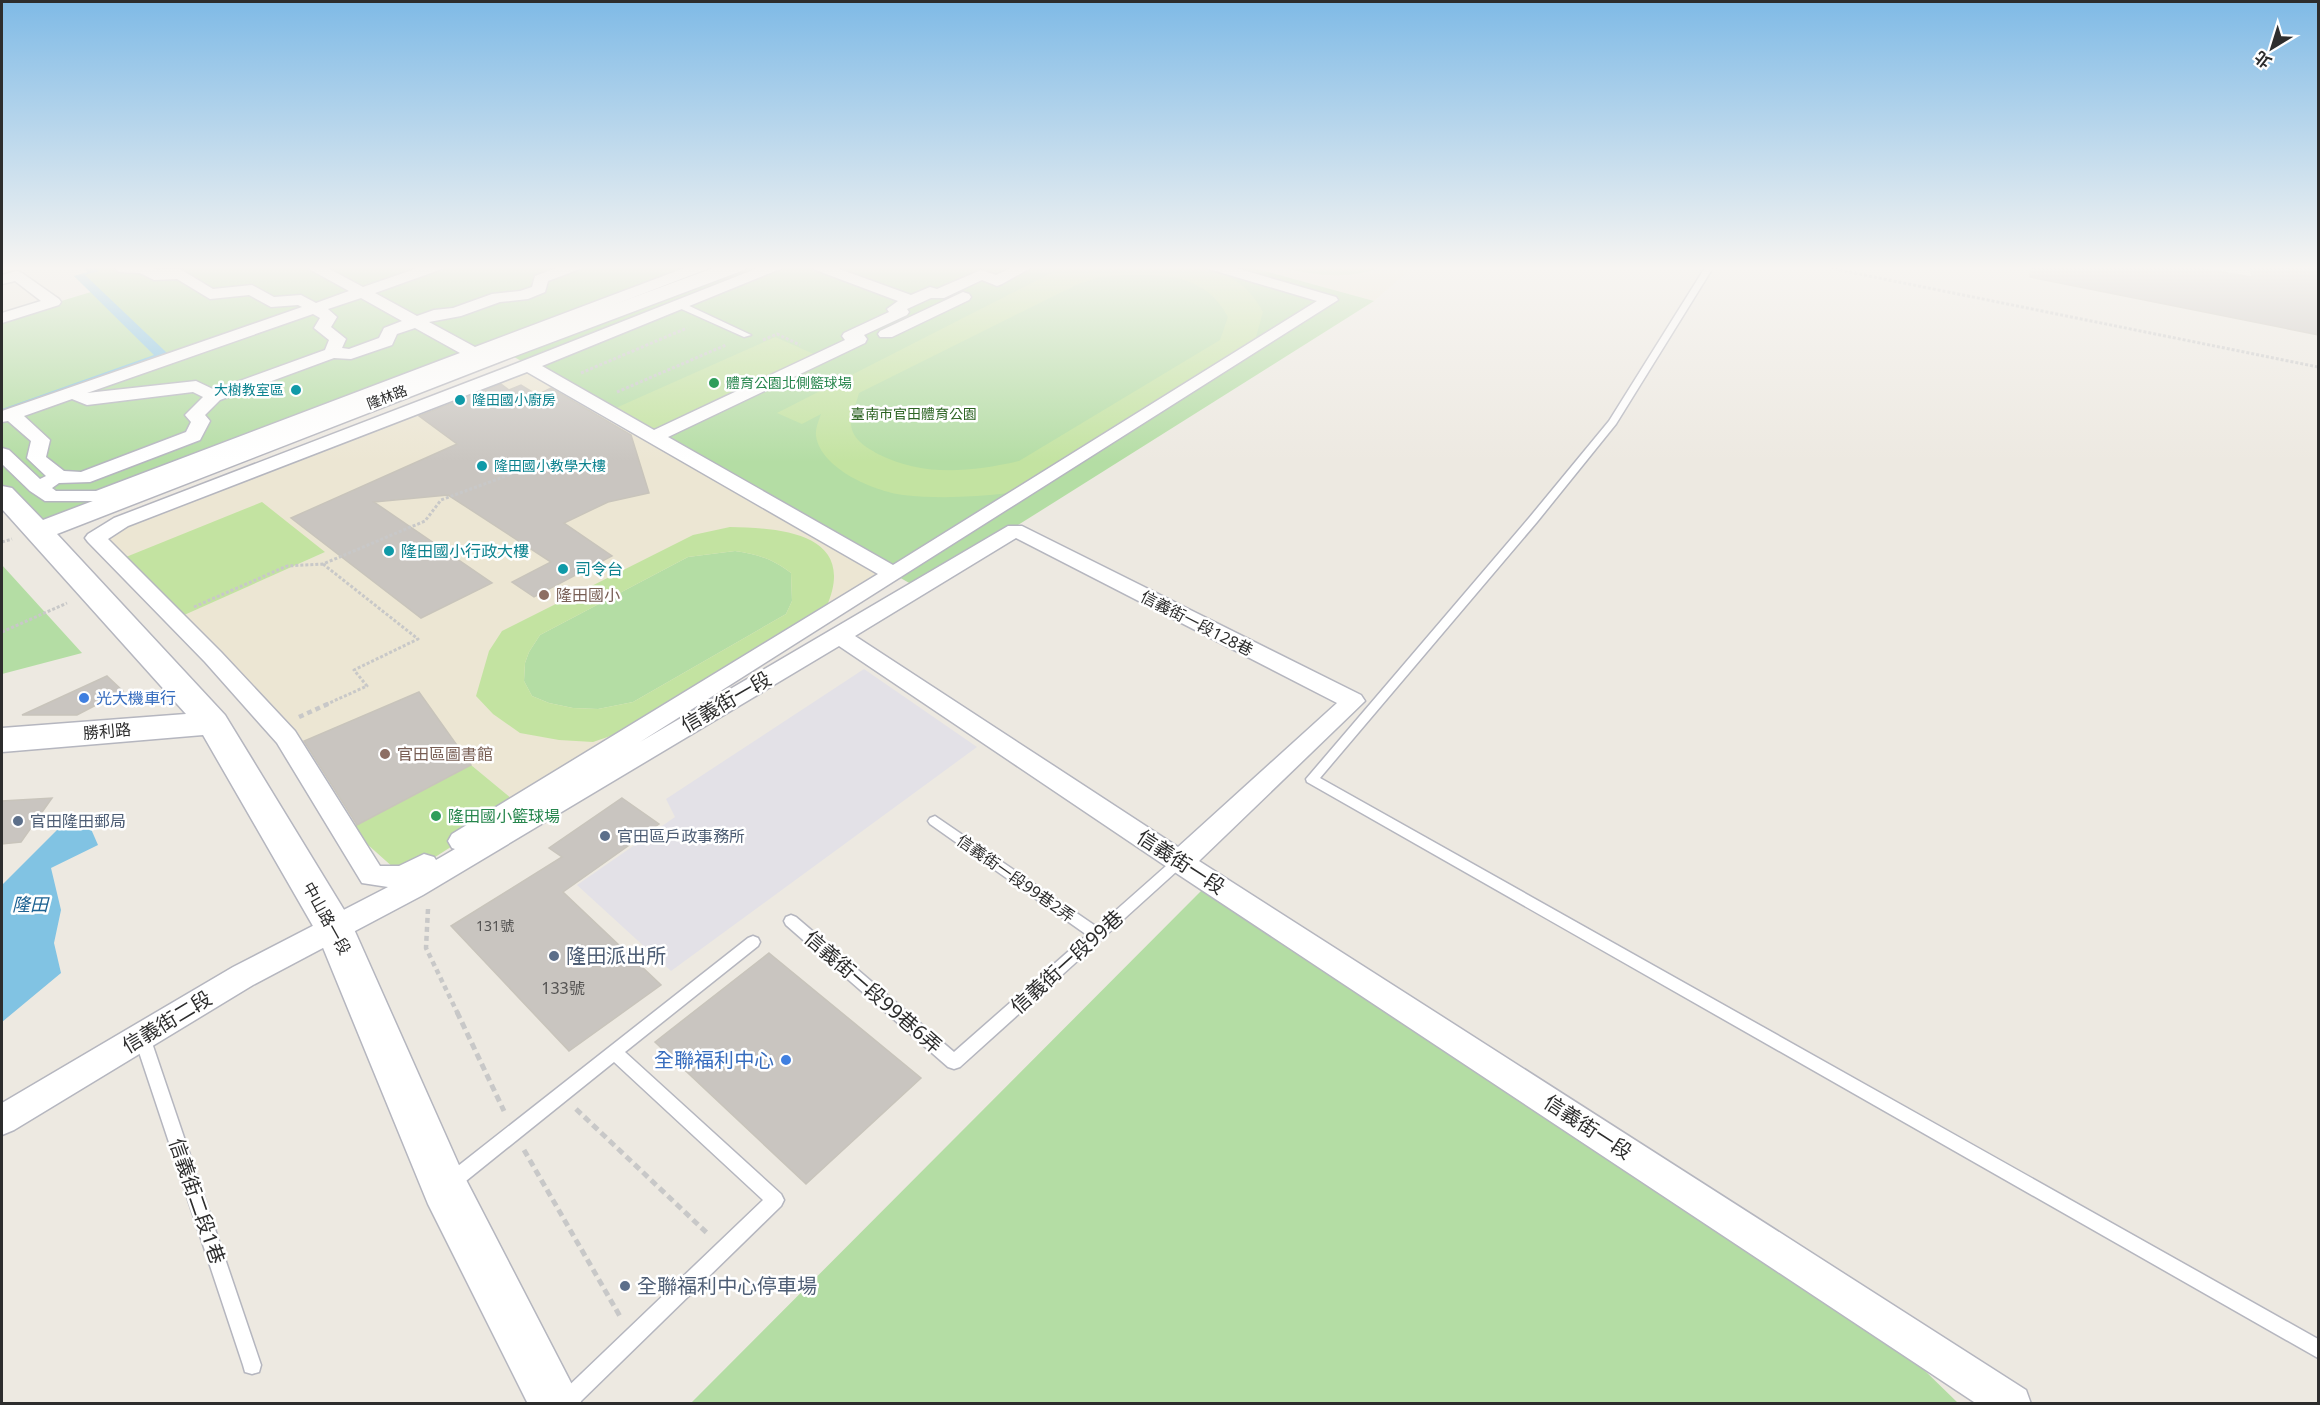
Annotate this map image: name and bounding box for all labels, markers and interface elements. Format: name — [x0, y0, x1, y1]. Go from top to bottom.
north arrow — [2242, 18, 2302, 78]
text: 北 — [2250, 46, 2276, 73]
place label: 體育公園北側籃球場 — [726, 373, 852, 392]
marker: 體育公園北側籃球場 — [707, 376, 721, 390]
place label: 大樹教室區 — [214, 380, 284, 399]
street label: 隆林路 — [364, 380, 410, 413]
marker: 大樹教室區 — [289, 383, 303, 397]
place label: 隆田國小廚房 — [472, 390, 556, 409]
marker: 隆田國小廚房 — [453, 393, 467, 407]
park label: 臺南市官田體育公園 — [851, 404, 977, 423]
place label: 隆田國小教學大樓 — [494, 456, 606, 475]
marker: 隆田國小教學大樓 — [475, 459, 489, 473]
place label: 隆田國小行政大樓 — [401, 540, 529, 562]
marker: 隆田國小行政大樓 — [382, 544, 396, 558]
place label: 司令台 — [575, 558, 623, 580]
marker: 司令台 — [556, 562, 570, 576]
place label: 隆田國小 — [556, 584, 620, 606]
street label: 信義街一段128巷 — [1137, 585, 1257, 661]
marker: 隆田國小 — [537, 588, 551, 602]
street label: 信義街一段 — [676, 665, 776, 738]
place label: 光大機車行 — [96, 687, 176, 709]
marker: 光大機車行 — [77, 691, 91, 705]
street label: 勝利路 — [82, 718, 132, 744]
place label: 官田區圖書館 — [397, 743, 493, 765]
marker: 官田區圖書館 — [378, 747, 392, 761]
place label: 隆田國小籃球場 — [448, 805, 560, 827]
marker: 隆田國小籃球場 — [429, 809, 443, 823]
place label: 官田隆田郵局 — [30, 810, 126, 832]
marker: 官田隆田郵局 — [11, 814, 25, 828]
street label: 信義街一段 — [1132, 823, 1231, 900]
place label: 官田區戶政事務所 — [617, 825, 745, 847]
marker: 官田區戶政事務所 — [598, 829, 612, 843]
street label: 信義街一段99巷2弄 — [953, 829, 1079, 927]
street label: 中山路一段 — [298, 878, 356, 958]
water label: 隆田 — [12, 892, 50, 916]
street label: 信義街一段99巷 — [1005, 904, 1129, 1019]
house number: 131號 — [476, 916, 514, 935]
street label: 信義街一段99巷6弄 — [799, 924, 948, 1059]
place label: 隆田派出所 — [566, 942, 666, 969]
marker: 隆田派出所 — [547, 949, 561, 963]
house number: 133號 — [541, 977, 585, 999]
street label: 信義街二段 — [117, 984, 217, 1059]
place label: 全聯福利中心 — [654, 1046, 774, 1073]
marker: 全聯福利中心 — [779, 1053, 793, 1067]
street label: 信義街一段 — [1539, 1088, 1638, 1165]
street label: 信義街二段1巷 — [163, 1134, 232, 1267]
place label: 全聯福利中心停車場 — [637, 1272, 817, 1299]
marker: 全聯福利中心停車場 — [618, 1279, 632, 1293]

